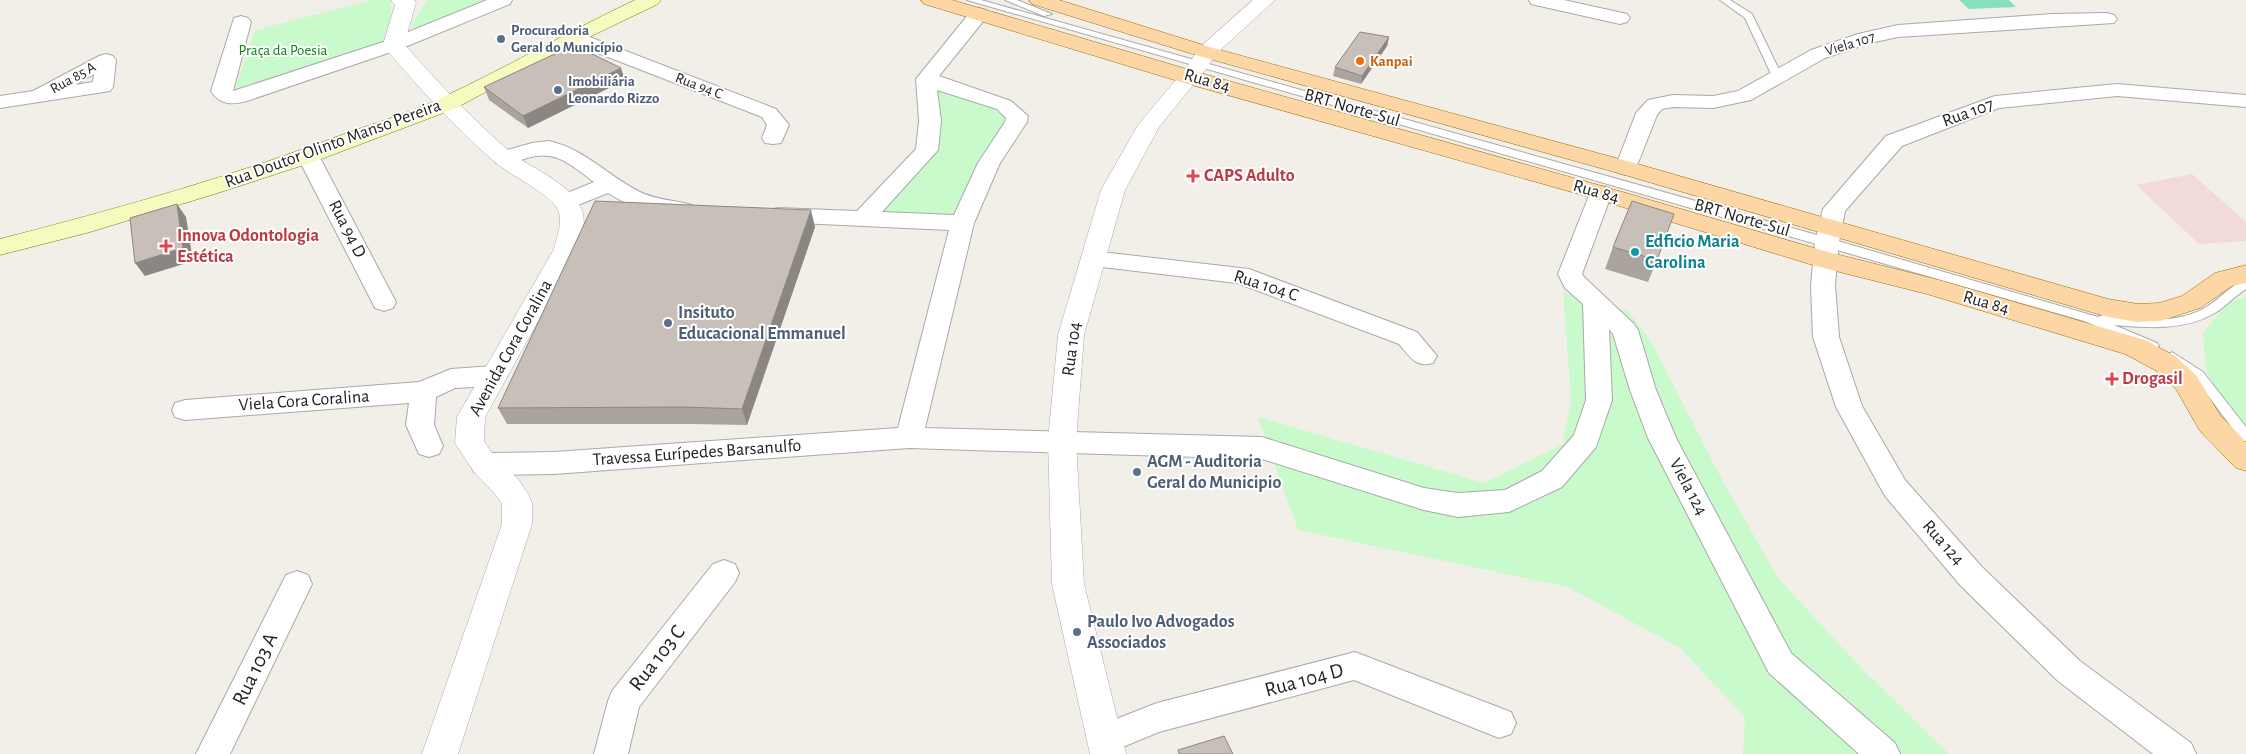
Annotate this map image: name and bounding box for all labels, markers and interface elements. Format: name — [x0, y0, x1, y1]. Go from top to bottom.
place label: Procuradoria Geral do Município — [511, 23, 623, 55]
street label: Viela 107 — [1823, 29, 1877, 59]
marker: Procuradoria Geral do Município — [495, 33, 507, 45]
park label: Praça da Poesia — [239, 43, 328, 58]
place label: Kanpai — [1370, 54, 1413, 69]
marker: Kanpai — [1354, 55, 1366, 67]
street label: Rua 85 A — [48, 59, 99, 97]
street label: Rua 84 — [1182, 66, 1233, 96]
street label: Rua 94 C — [673, 70, 725, 102]
place label: Imobiliária Leonardo Rizzo — [568, 74, 659, 106]
marker: Imobiliária Leonardo Rizzo — [552, 84, 564, 96]
street label: BRT Norte-Sul — [1302, 86, 1402, 130]
street label: Rua 107 — [1940, 95, 1996, 131]
street label: Rua Doutor Olinto Manso Pereira — [222, 96, 444, 192]
place label: CAPS Adulto — [1204, 167, 1295, 185]
marker: CAPS Adulto — [1186, 169, 1200, 183]
street label: Rua 84 — [1571, 177, 1622, 207]
street label: BRT Norte-Sul — [1692, 196, 1792, 240]
street label: Rua 94 D — [325, 197, 369, 261]
place label: Innova Odontologia Estética — [177, 227, 319, 266]
place label: Edficio Maria Carolina — [1645, 233, 1740, 272]
marker: Innova Odontologia Estética — [159, 239, 173, 253]
marker: Edficio Maria Carolina — [1629, 246, 1641, 258]
street label: Rua 104 C — [1231, 267, 1301, 305]
street label: Avenida Cora Coralina — [466, 277, 556, 419]
street label: Rua 84 — [1961, 288, 2012, 318]
place label: Insituto Educacional Emmanuel — [678, 304, 846, 343]
marker: Insituto Educacional Emmanuel — [662, 317, 674, 329]
street label: Rua 104 — [1059, 320, 1085, 377]
place label: Drogasil — [2122, 370, 2183, 388]
marker: Drogasil — [2106, 373, 2118, 385]
street label: Viela Cora Coralina — [238, 387, 370, 415]
street label: Travessa Eurípedes Barsanulfo — [592, 437, 802, 469]
place label: AGM - Auditoria Geral do Municipio — [1147, 453, 1281, 492]
street label: Viela 124 — [1666, 456, 1711, 519]
marker: AGM - Auditoria Geral do Municipio — [1131, 466, 1143, 478]
street label: Rua 124 — [1919, 517, 1967, 569]
place label: Paulo Ivo Advogados Associados — [1087, 613, 1235, 652]
street label: Rua 103 C — [625, 621, 689, 695]
marker: Paulo Ivo Advogados Associados — [1071, 626, 1083, 638]
street label: Rua 103 A — [229, 629, 281, 709]
street label: Rua 104 D — [1262, 659, 1346, 701]

